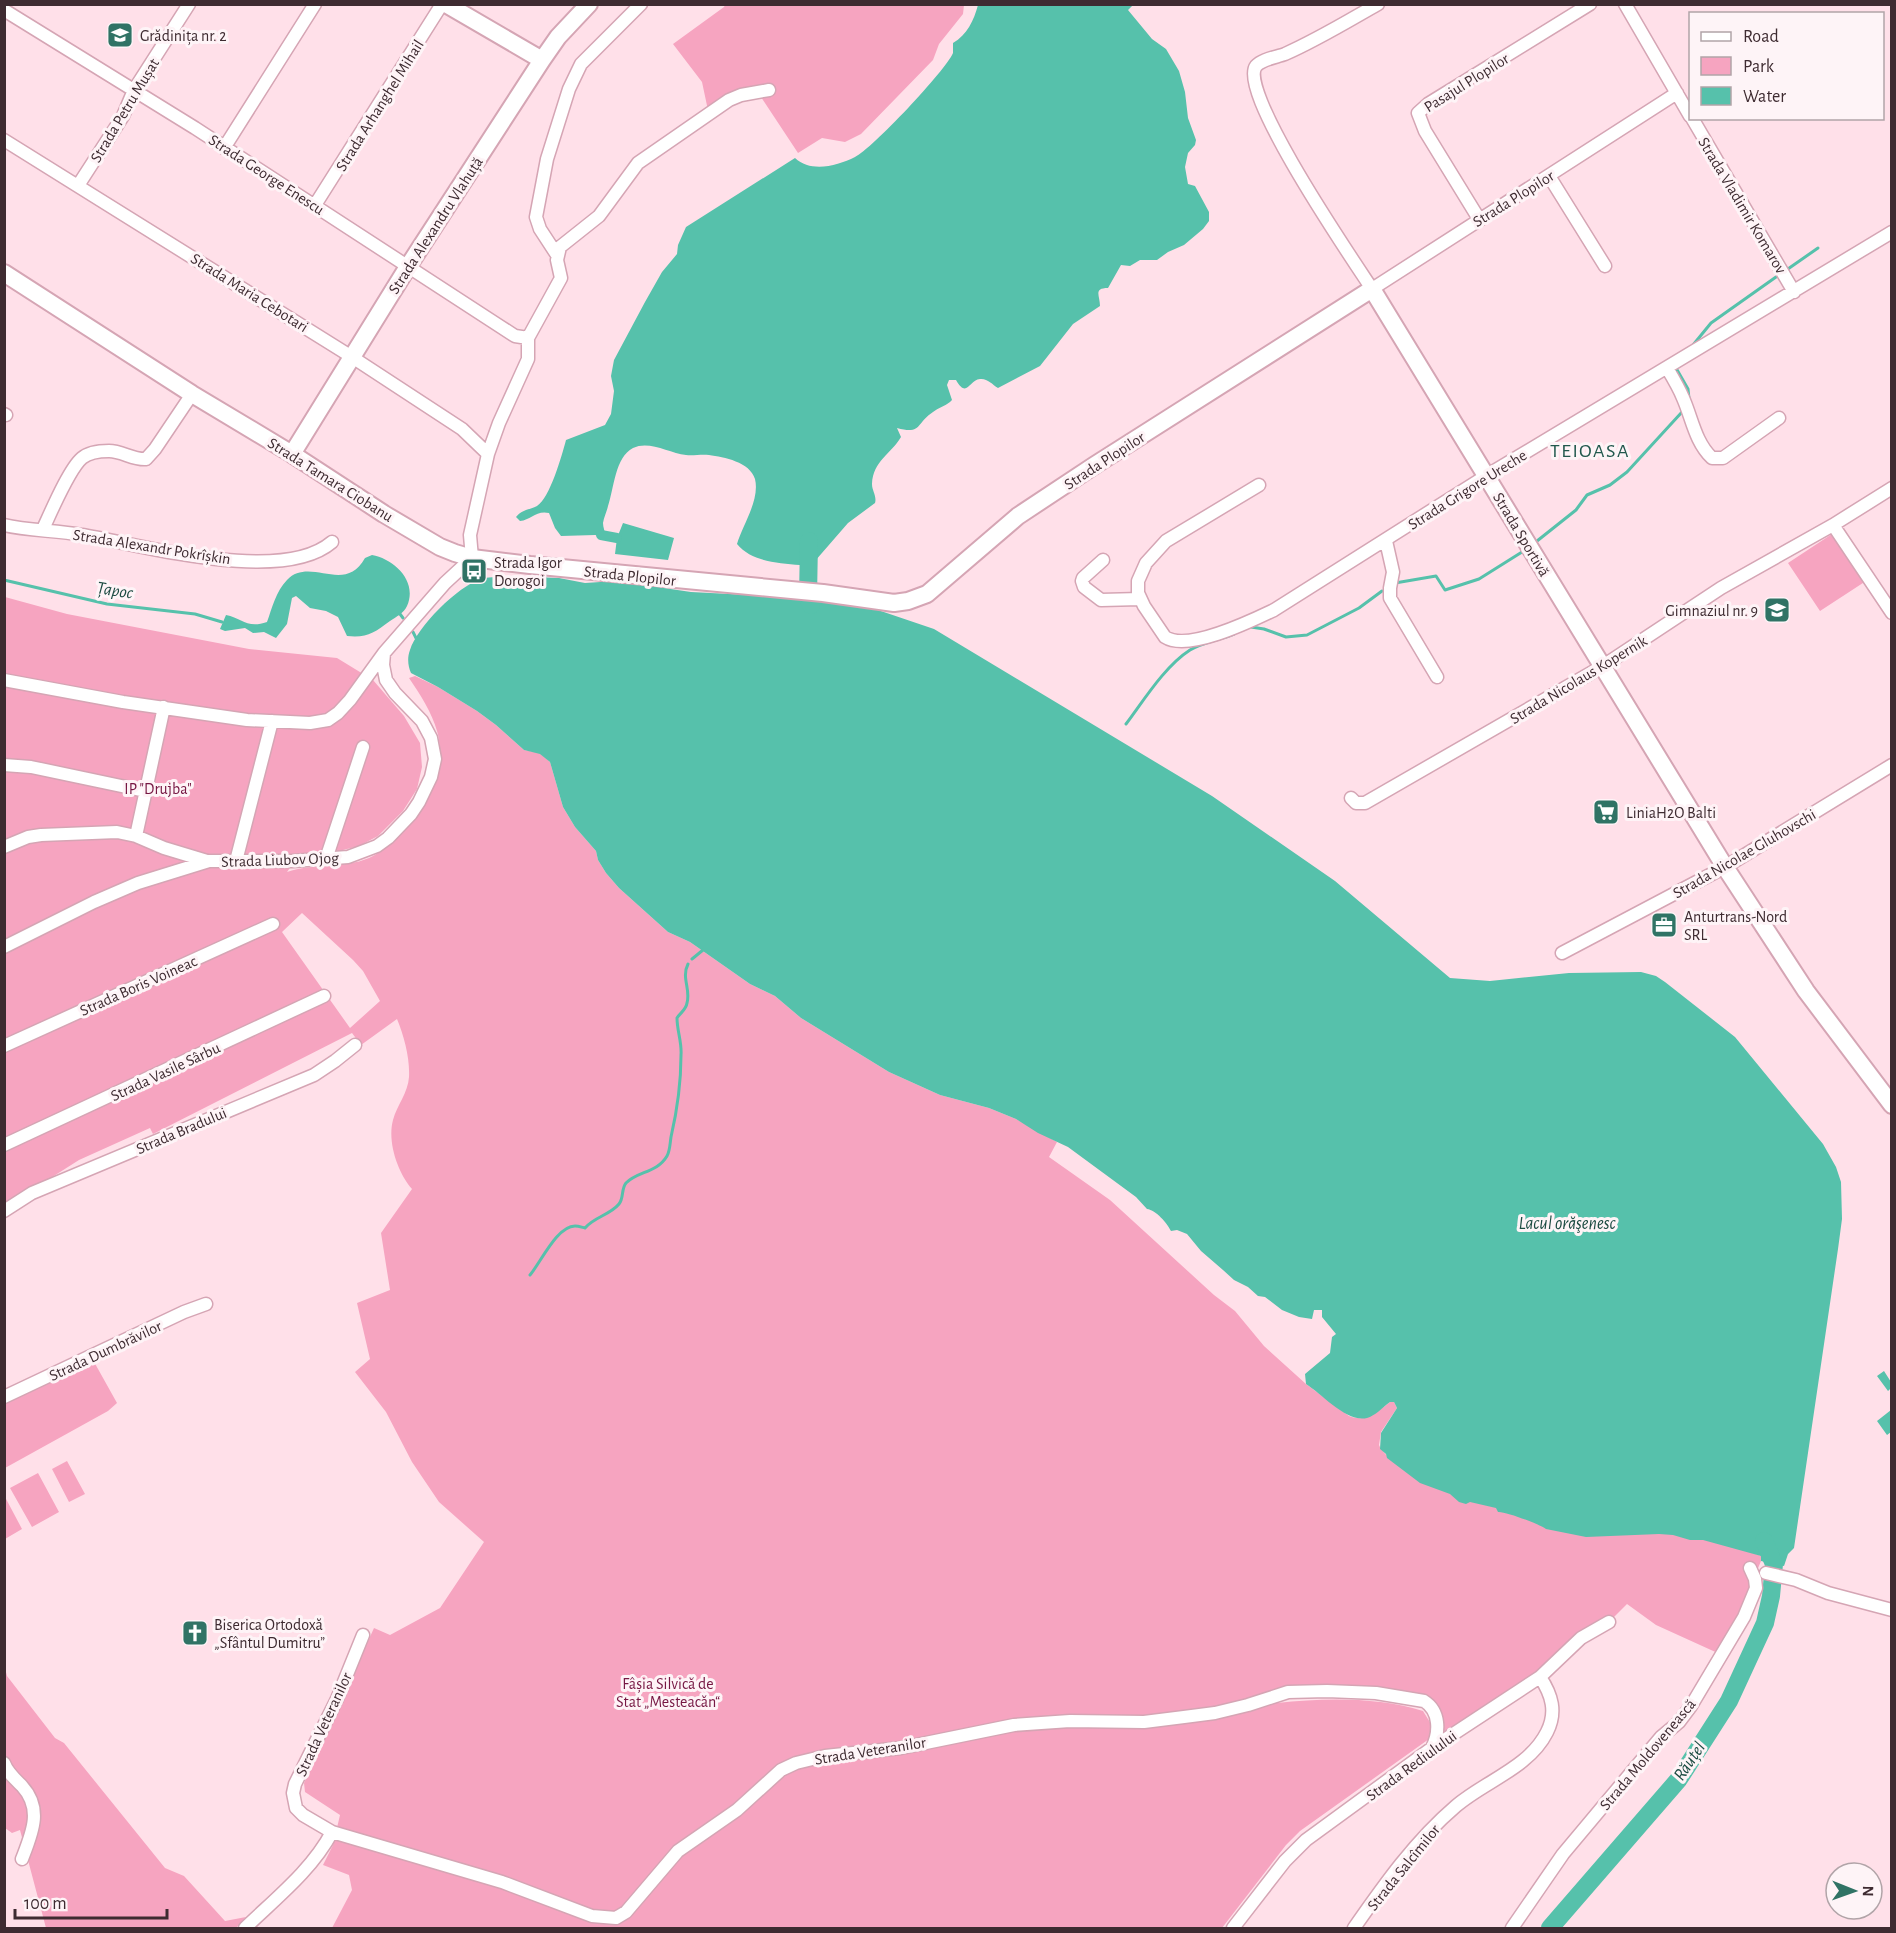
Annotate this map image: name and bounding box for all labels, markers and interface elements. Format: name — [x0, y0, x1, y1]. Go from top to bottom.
legend — [1689, 12, 1884, 120]
school or university icon: Grădinița nr. 2 — [105, 20, 135, 50]
place label: Grădinița nr. 2 — [140, 28, 227, 46]
text: Road — [1743, 28, 1779, 46]
street label: Strada Arhanghel Mihail — [333, 37, 427, 174]
street label: Pasajul Plopilor — [1421, 50, 1513, 116]
street label: Strada Petru Mușat — [88, 56, 164, 166]
text: Park — [1743, 58, 1775, 76]
text: Water — [1743, 88, 1786, 106]
street label: Strada George Enescu — [206, 132, 327, 218]
street label: Strada Vladimir Komarov — [1695, 135, 1789, 277]
street label: Strada Аlexandru Vlahuță — [386, 154, 488, 298]
street label: Strada Plopilor — [1470, 167, 1558, 230]
street label: Strada Maria Cebotari — [188, 250, 311, 335]
street label: Strada Plopilor — [1061, 429, 1148, 493]
street label: Strada Tamara Ciobanu — [265, 435, 396, 525]
district label: TEIOASA — [1550, 441, 1630, 461]
street label: Strada Grigore Ureche — [1405, 447, 1530, 533]
street label: Strada Sportivă — [1490, 490, 1552, 579]
street label: Strada Alexandr Pokrîșkin — [72, 527, 232, 569]
place label: Strada Igor Dorogoi — [494, 555, 563, 589]
bus stop icon: Strada Igor Dorogoi — [459, 556, 489, 586]
street label: Strada Plopilor — [583, 563, 677, 589]
water label: Țapoc — [95, 579, 135, 604]
school or university icon: Gimnaziul nr. 9 — [1762, 595, 1792, 625]
place label: Gimnaziul nr. 9 — [1665, 603, 1758, 619]
street label: Strada Nicolaus Kopernik — [1507, 632, 1650, 727]
park label: IP "Drujba" — [124, 781, 192, 798]
supermarket icon: LiniaH2O Balti — [1591, 797, 1621, 827]
place label: LiniaH2O Balti — [1626, 805, 1716, 821]
street label: Strada Nicolae Gluhovschi — [1670, 806, 1819, 901]
street label: Strada Liubov Ojog — [221, 850, 339, 871]
place label: Anturtrans-Nord SRL — [1684, 909, 1787, 943]
office icon: Anturtrans-Nord SRL — [1649, 910, 1679, 940]
street label: Strada Boris Voineac — [77, 953, 199, 1019]
street label: Strada Vasile Sârbu — [108, 1040, 223, 1104]
street label: Strada Bradului — [134, 1105, 229, 1157]
water label: Lacul orăşenesc — [1518, 1215, 1616, 1233]
street label: Strada Dumbrăvilor — [47, 1317, 165, 1384]
place label: Biserica Ortodoxă „Sfântul Dumitru” — [214, 1617, 325, 1651]
church icon: Biserica Ortodoxă „Sfântul Dumitru” — [180, 1618, 210, 1648]
street label: Strada Veteranilor — [293, 1669, 355, 1779]
park label: Fâșia Silvică de Stat „Mesteacăn“ — [616, 1676, 720, 1710]
street label: Strada Moldovenească — [1597, 1696, 1699, 1813]
street label: Strada Rediulului — [1363, 1728, 1460, 1804]
street label: Strada Veteranilor — [813, 1734, 928, 1768]
water label: Răuțel — [1671, 1739, 1710, 1785]
street label: Strada Salcîmilor — [1364, 1821, 1444, 1914]
north arrow — [1824, 1861, 1884, 1921]
scale bar — [15, 1882, 166, 1920]
text: N — [1860, 1886, 1876, 1897]
text: 100 m — [24, 1895, 67, 1913]

